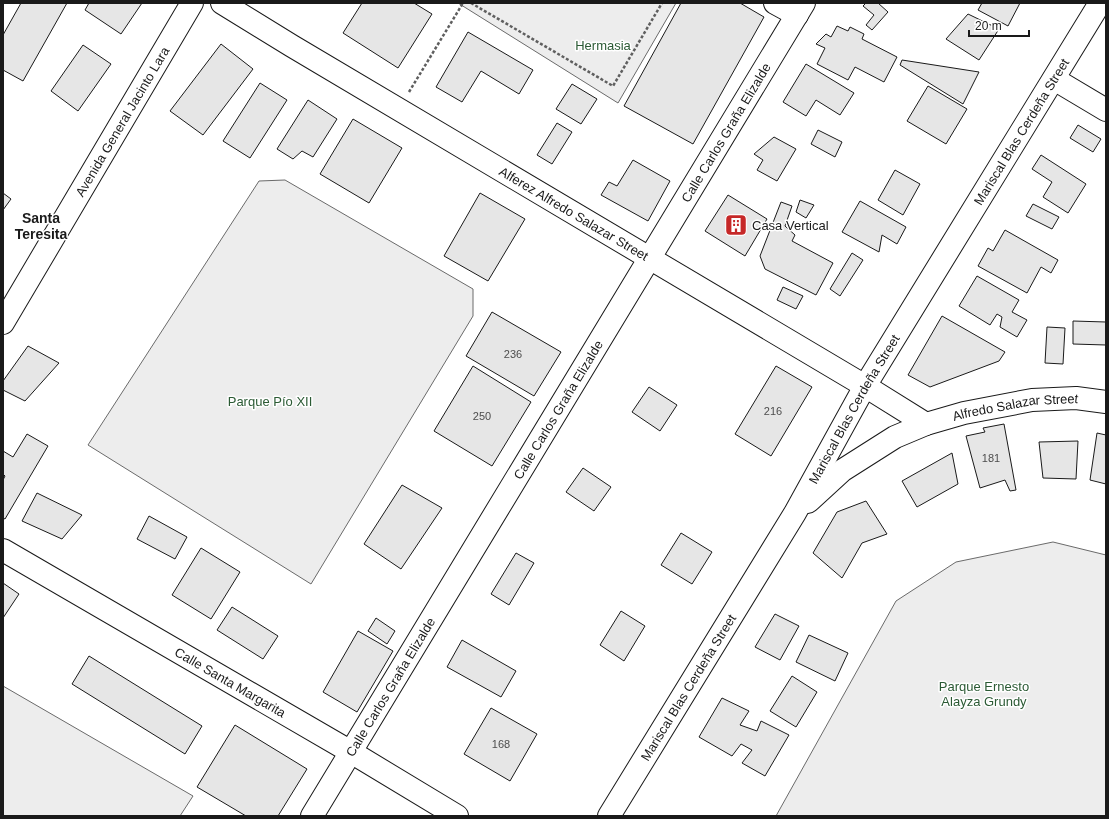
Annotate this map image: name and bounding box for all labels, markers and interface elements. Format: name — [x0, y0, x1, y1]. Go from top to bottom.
scale bar — [969, 12, 1029, 38]
text: 20 m — [975, 19, 1002, 33]
park label: Hermasia — [575, 38, 632, 53]
street label: Avenida General Jacinto Lara — [72, 43, 172, 199]
street label: Mariscal Blas Cerdeña Street — [970, 55, 1072, 208]
street label: Calle Carlos Graña Elizalde — [678, 60, 773, 205]
street label: Alferez Alfredo Salazar Street — [497, 163, 652, 264]
district label: Santa Teresita — [15, 210, 68, 242]
building icon: Casa Vertical — [723, 212, 749, 238]
place label: Casa Vertical — [752, 218, 829, 233]
street label: Mariscal Blas Cerdeña Street — [805, 331, 902, 486]
street label: Calle Carlos Graña Elizalde — [510, 337, 606, 482]
house number: 236 — [504, 348, 522, 360]
street label: Alfredo Salazar Street — [951, 390, 1080, 423]
park label: Parque Pío XII — [228, 394, 312, 409]
house number: 216 — [764, 405, 782, 417]
house number: 250 — [473, 410, 491, 422]
house number: 181 — [982, 452, 1000, 464]
street label: Mariscal Blas Cerdeña Street — [637, 611, 739, 763]
street label: Calle Carlos Graña Elizalde — [342, 615, 438, 759]
street label: Calle Santa Margarita — [172, 644, 289, 720]
park label: Parque Ernesto Alayza Grundy — [939, 679, 1029, 709]
house number: 168 — [492, 738, 510, 750]

